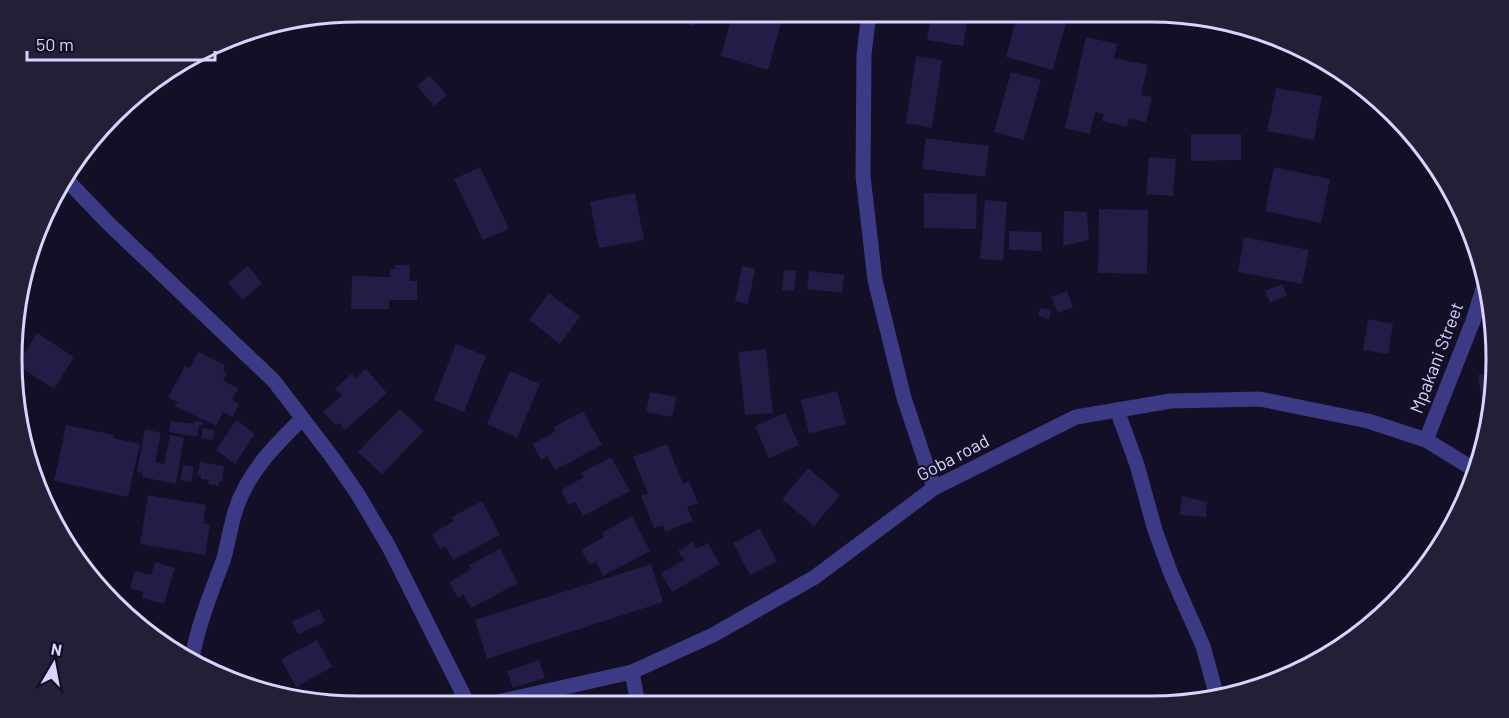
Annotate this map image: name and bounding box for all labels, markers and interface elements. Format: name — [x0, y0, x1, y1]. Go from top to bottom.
scale bar — [27, 24, 214, 62]
text: 50 m — [36, 33, 74, 55]
street label: Mpakani Street — [1405, 299, 1467, 416]
street label: Goba road — [913, 429, 992, 485]
north arrow — [24, 634, 84, 694]
text: N — [50, 638, 64, 659]

